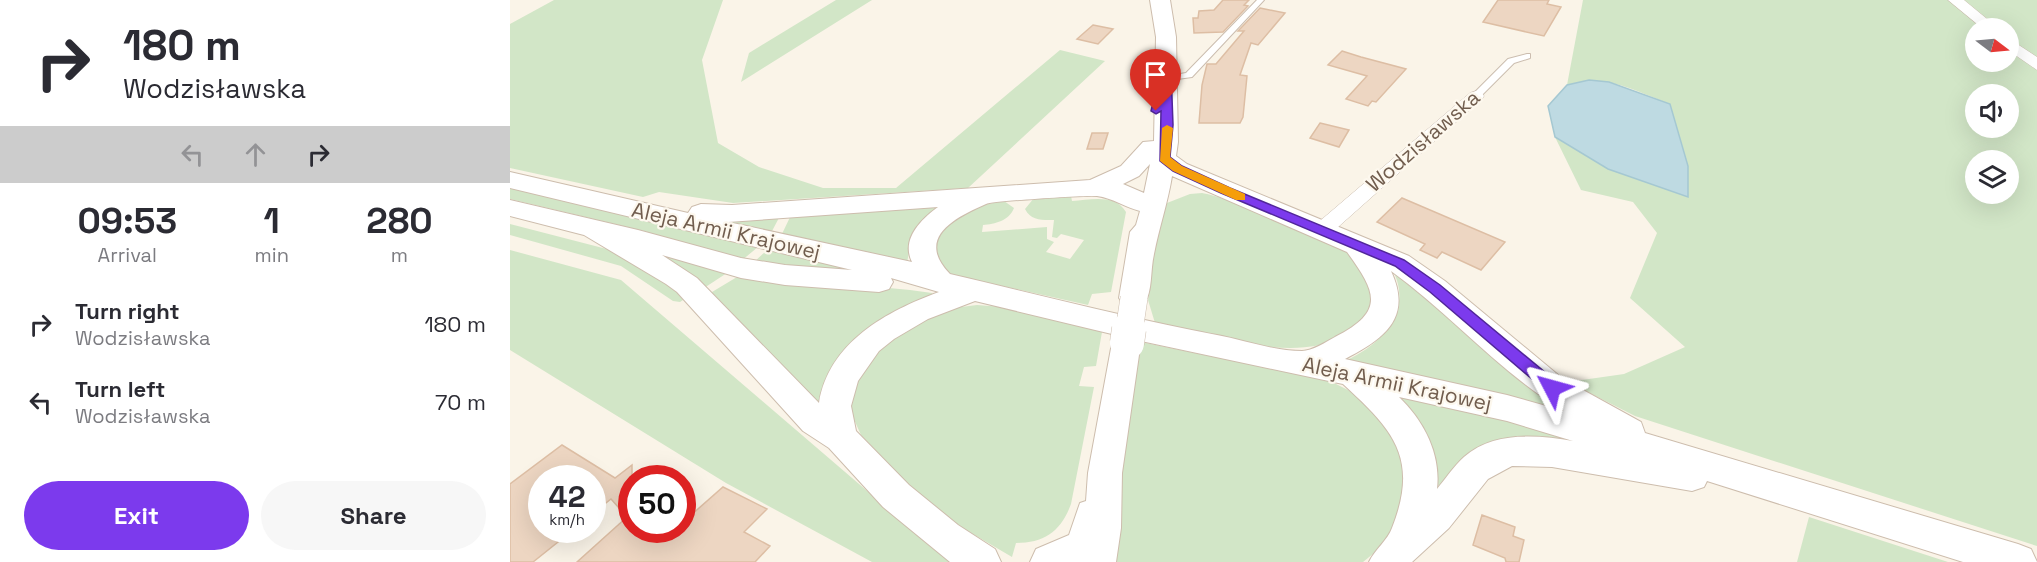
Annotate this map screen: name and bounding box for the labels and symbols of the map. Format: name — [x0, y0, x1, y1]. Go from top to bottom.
north arrow — [1965, 18, 2019, 72]
pin — [1130, 49, 1181, 111]
street label: Wodzisławska — [1360, 84, 1485, 197]
street label: Aleja Armii Krajowej — [629, 196, 823, 265]
street label: Aleja Armii Krajowej — [1300, 350, 1494, 417]
position arrow — [1520, 356, 1584, 420]
speed limit sign: 50 — [618, 465, 696, 543]

